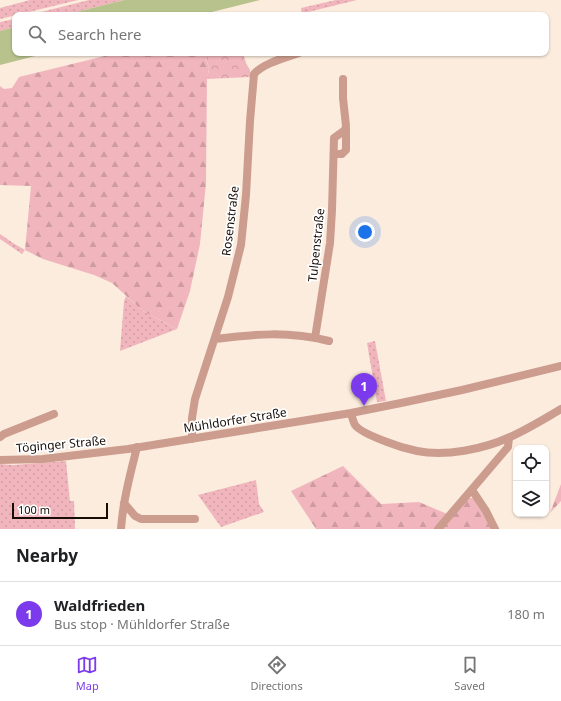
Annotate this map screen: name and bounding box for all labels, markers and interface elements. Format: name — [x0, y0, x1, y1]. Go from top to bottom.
search box — [12, 12, 549, 56]
icon: search — [26, 23, 48, 45]
text: Search here — [58, 24, 141, 44]
street label: Rosenstraße — [217, 185, 243, 257]
street label: Tulpenstraße — [304, 207, 328, 283]
your location — [355, 222, 375, 242]
pin: 1 — [351, 373, 377, 406]
street label: Mühldorfer Straße — [182, 403, 288, 437]
street label: Töginger Straße — [15, 432, 107, 456]
map controls — [513, 445, 549, 517]
button: locate — [513, 445, 549, 481]
button: layers — [513, 481, 549, 517]
scale bar — [12, 501, 108, 520]
text: 100 m — [18, 502, 50, 517]
text: Nearby — [16, 544, 78, 567]
text: Waldfrieden — [54, 595, 145, 615]
text: 1 — [25, 605, 33, 623]
text: 180 m — [507, 605, 545, 623]
text: Bus stop · Mühldorfer Straße — [54, 615, 230, 633]
tab: Map — [76, 654, 99, 693]
tab: Directions — [250, 654, 303, 693]
tab: Saved — [454, 654, 485, 693]

